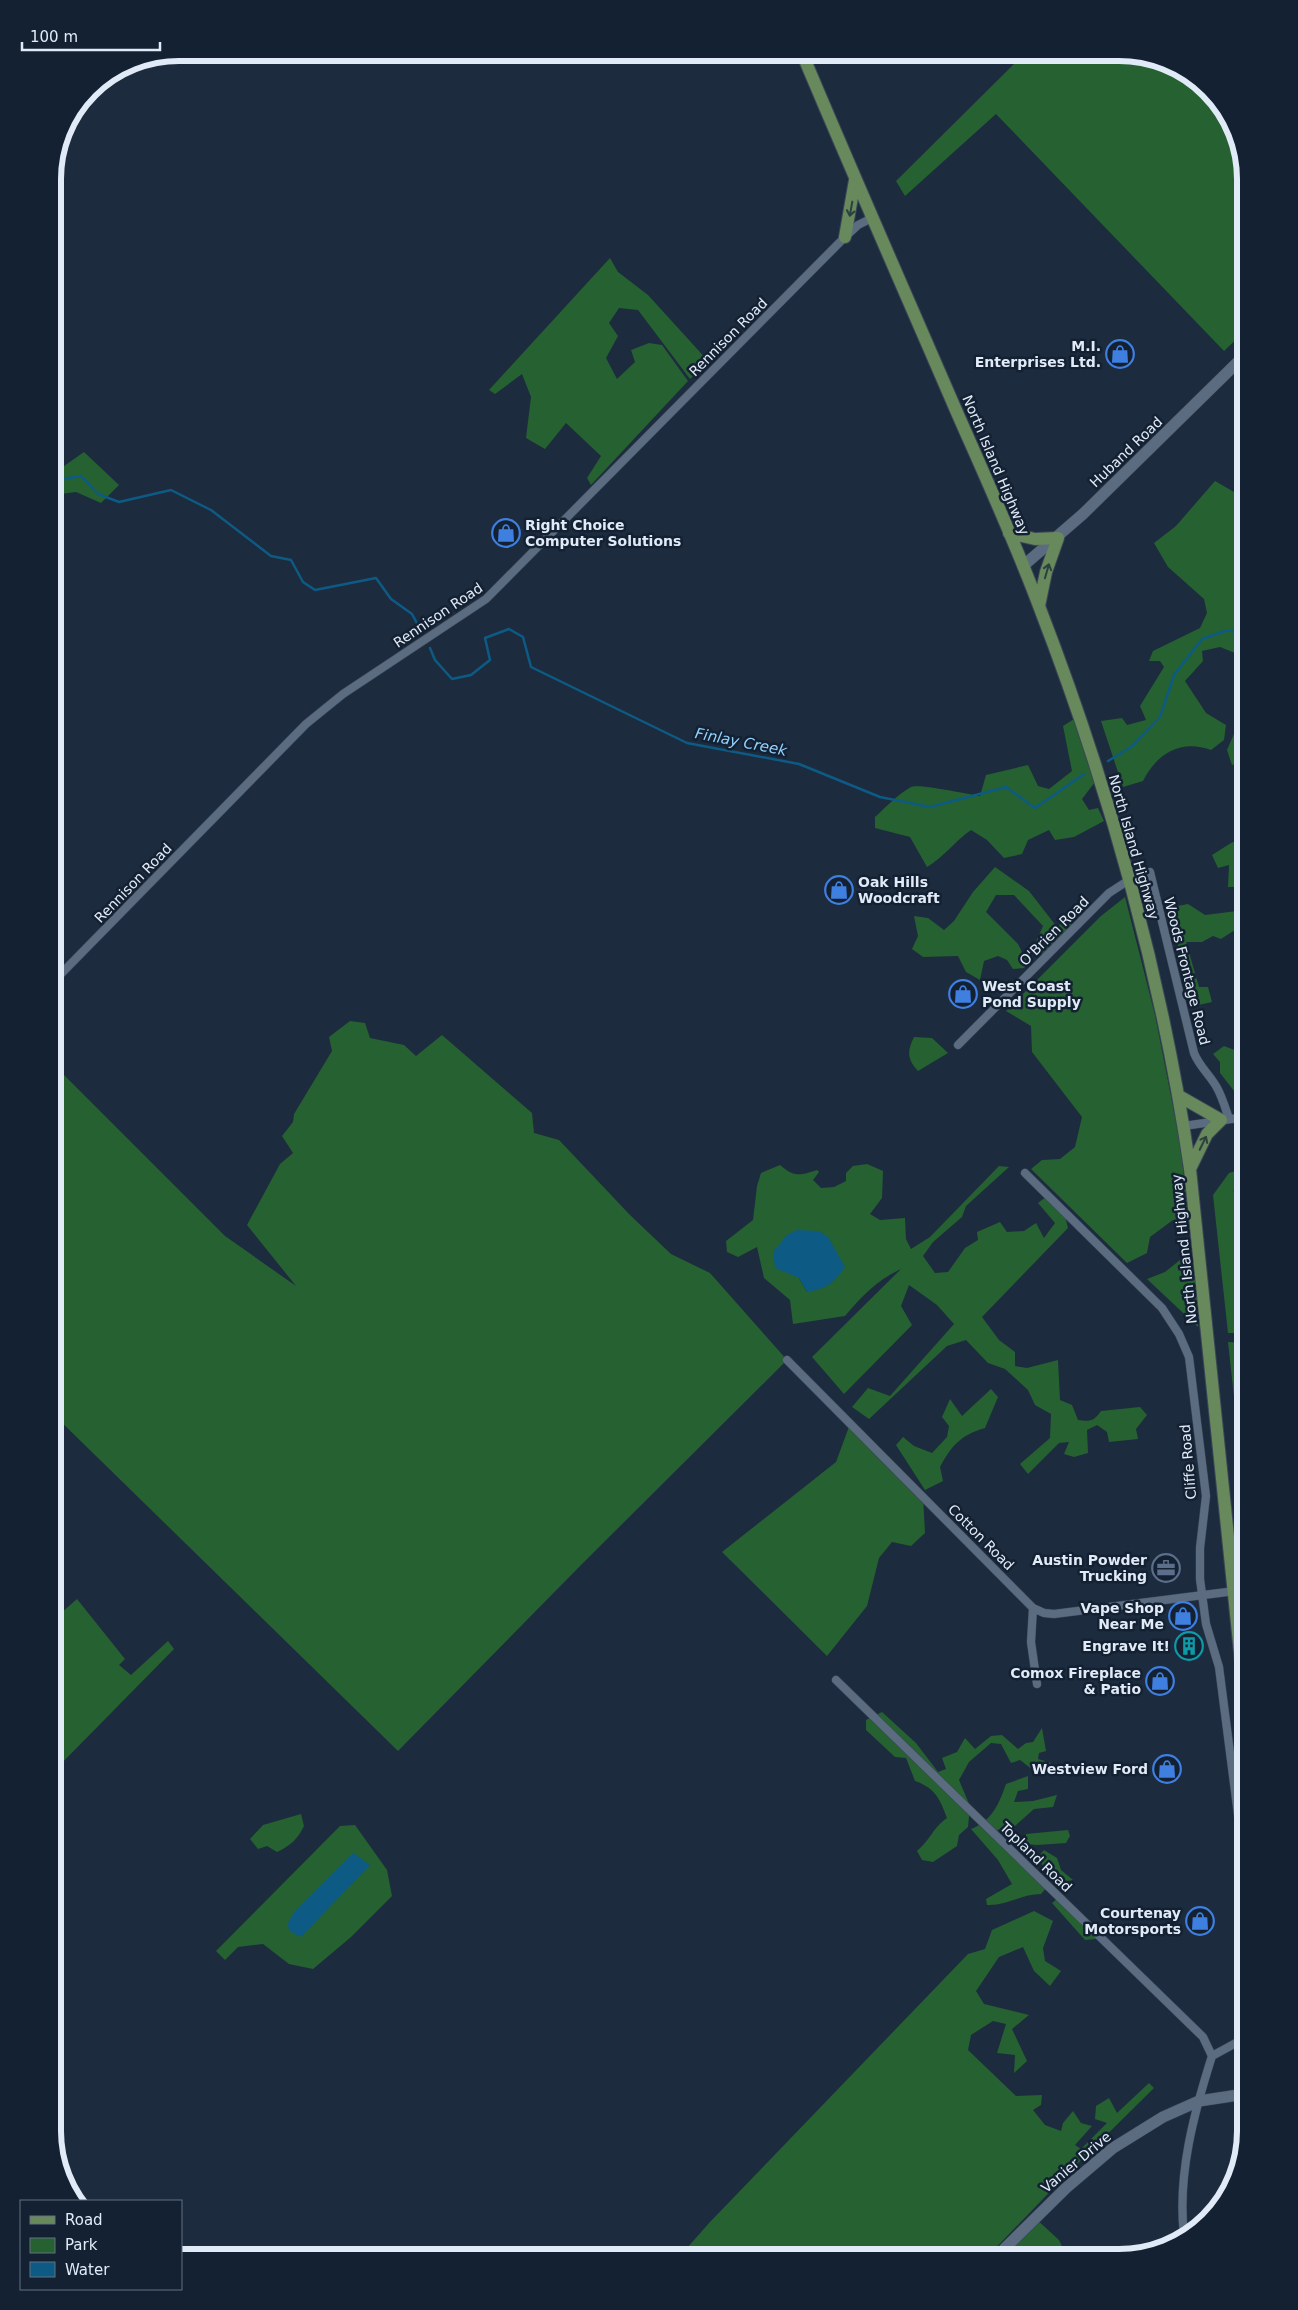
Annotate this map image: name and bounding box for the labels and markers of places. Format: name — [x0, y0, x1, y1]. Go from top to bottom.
place label: M.I. Enterprises Ltd. — [975, 338, 1101, 370]
shop icon: M.I. Enterprises Ltd. — [1105, 339, 1135, 369]
place label: Right Choice Computer Solutions — [525, 517, 681, 549]
shop icon: Right Choice Computer Solutions — [491, 518, 521, 548]
place label: Oak Hills Woodcraft — [858, 874, 940, 906]
shop icon: Oak Hills Woodcraft — [824, 875, 854, 905]
place label: West Coast Pond Supply — [982, 978, 1081, 1010]
shop icon: West Coast Pond Supply — [948, 979, 978, 1009]
place label: Austin Powder Trucking — [1032, 1552, 1147, 1584]
office icon: Austin Powder Trucking — [1151, 1553, 1181, 1583]
place label: Vape Shop Near Me — [1080, 1600, 1164, 1632]
shop icon: Vape Shop Near Me — [1168, 1601, 1198, 1631]
building icon: Engrave It! — [1174, 1631, 1204, 1661]
place label: Engrave It! — [1082, 1638, 1170, 1654]
place label: Comox Fireplace & Patio — [1010, 1665, 1141, 1697]
shop icon: Comox Fireplace & Patio — [1145, 1666, 1175, 1696]
shop icon: Westview Ford — [1152, 1754, 1182, 1784]
place label: Westview Ford — [1032, 1761, 1148, 1777]
place label: Courtenay Motorsports — [1084, 1905, 1181, 1937]
shop icon: Courtenay Motorsports — [1185, 1906, 1215, 1936]

